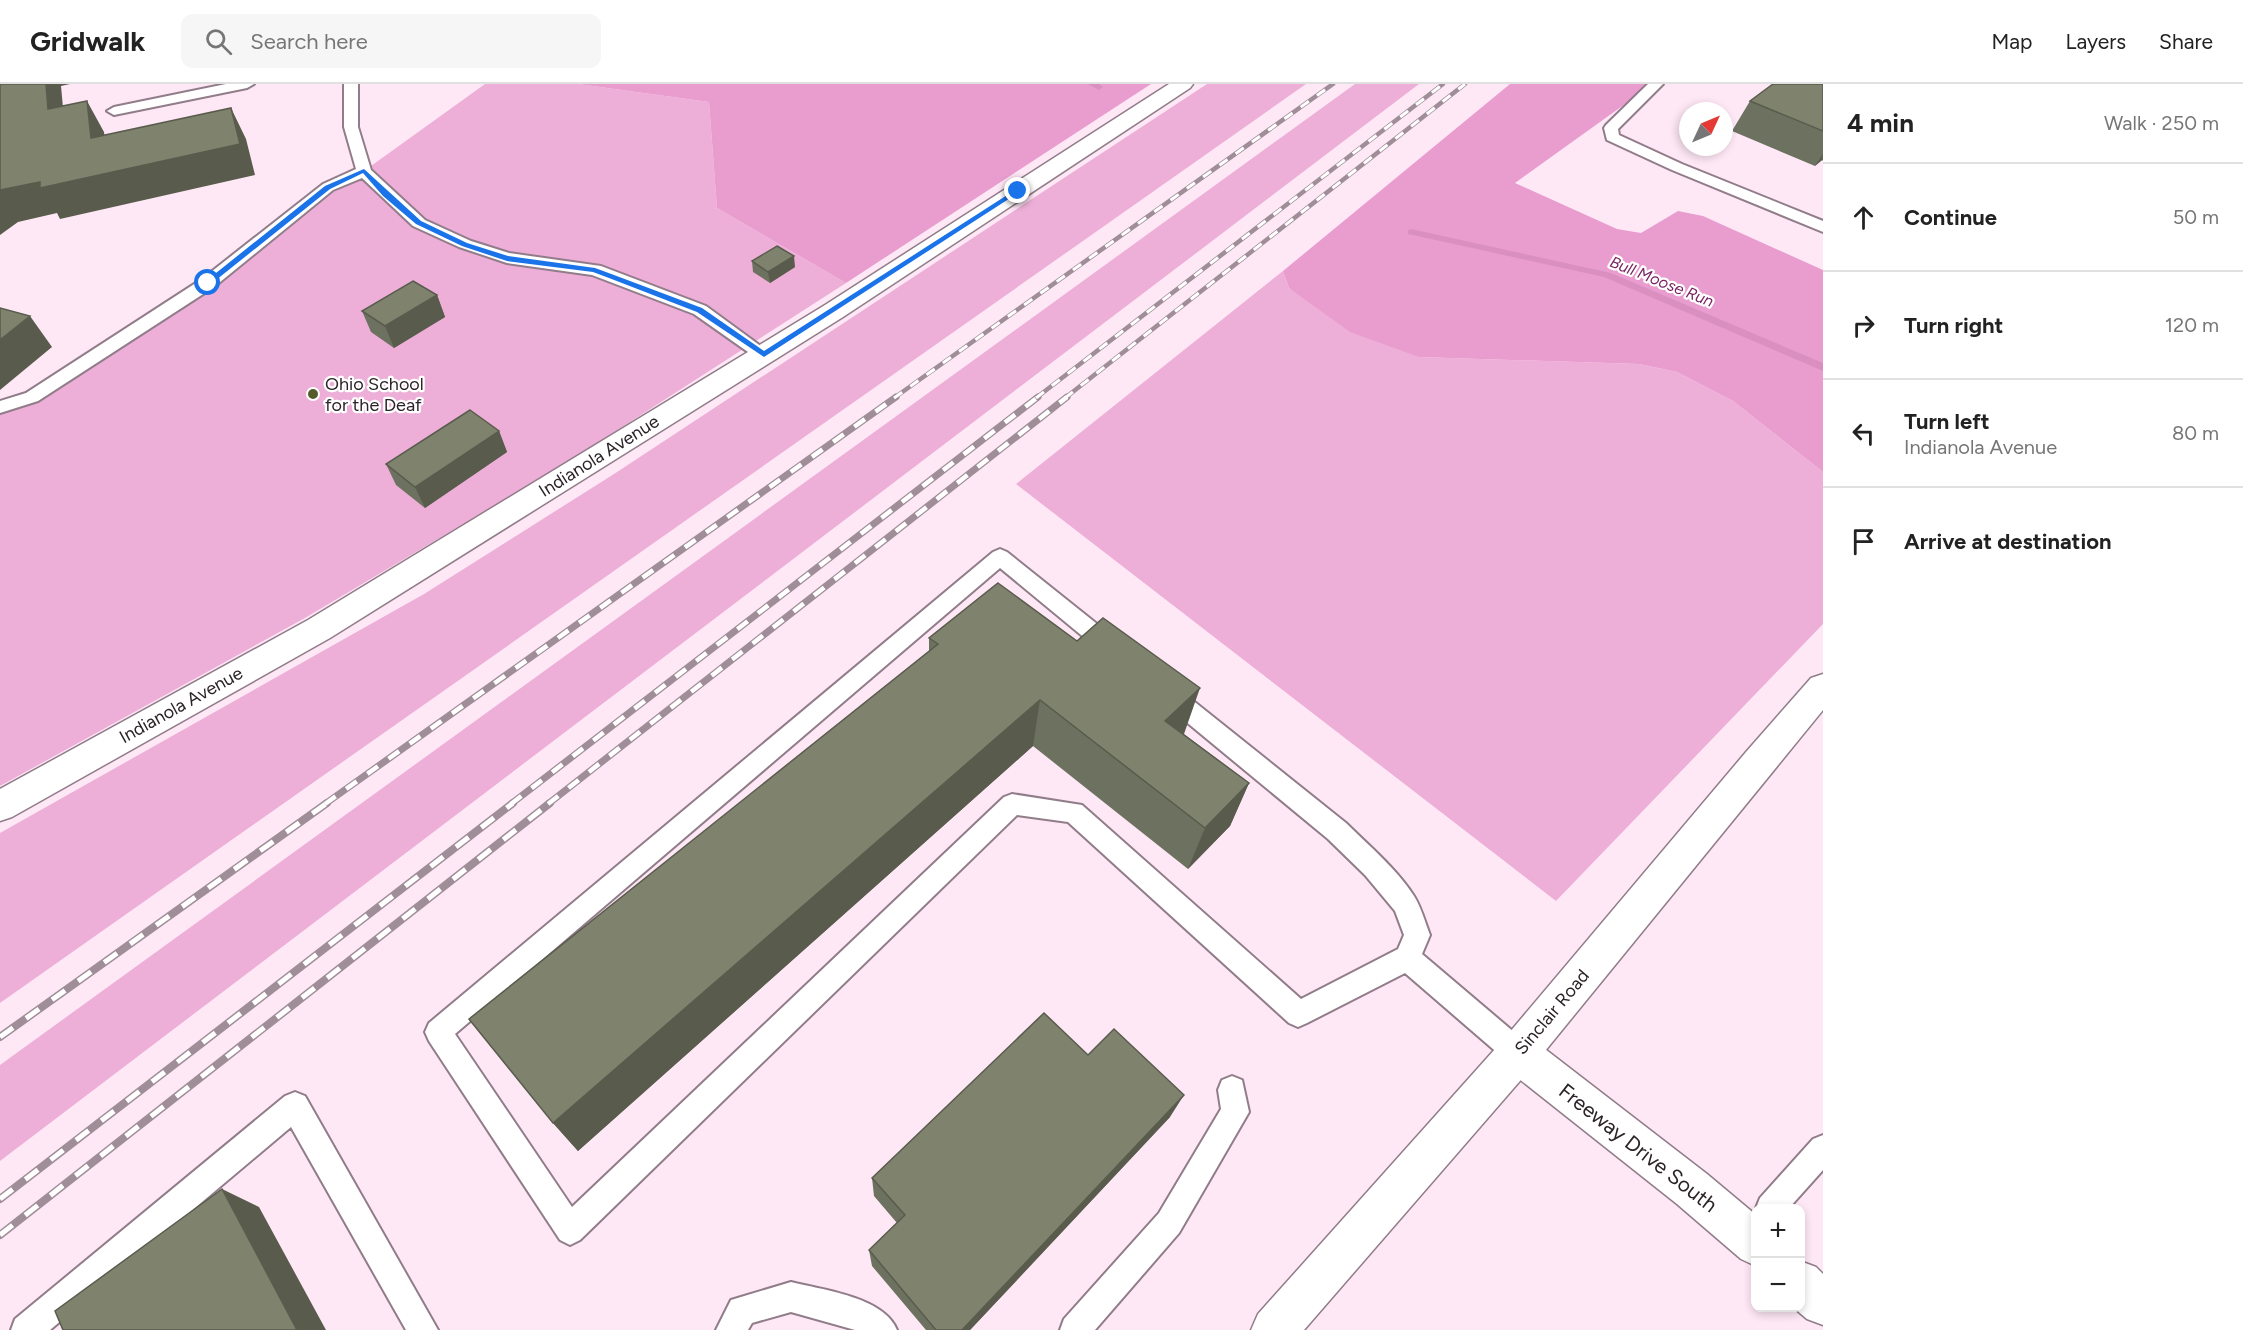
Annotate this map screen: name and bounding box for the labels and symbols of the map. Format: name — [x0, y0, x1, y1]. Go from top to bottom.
north arrow — [1679, 102, 1733, 156]
route end — [1004, 177, 1030, 203]
water label: Bull Moose Run — [1607, 252, 1716, 311]
route start — [194, 269, 220, 295]
place label: Ohio School for the Deaf — [325, 373, 424, 416]
marker: Ohio School for the Deaf — [306, 387, 320, 401]
street label: Indianola Avenue — [535, 410, 663, 502]
street label: Indianola Avenue — [115, 662, 247, 748]
street label: Sinclair Road — [1510, 965, 1594, 1059]
street label: Freeway Drive South — [1554, 1078, 1723, 1217]

